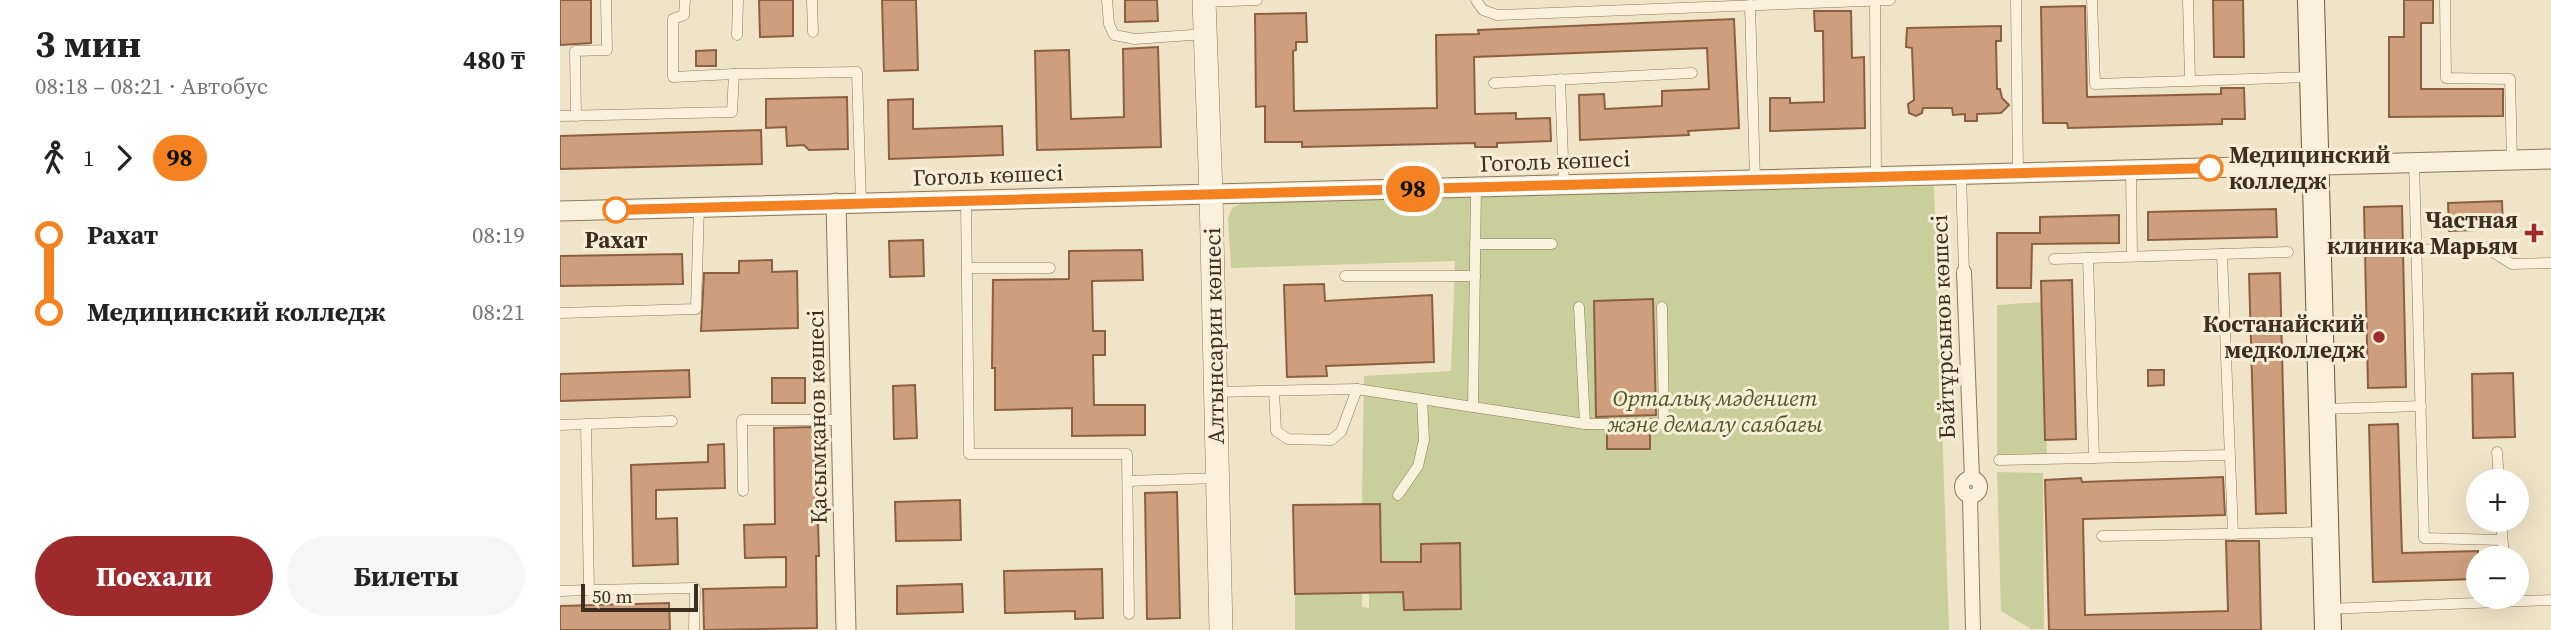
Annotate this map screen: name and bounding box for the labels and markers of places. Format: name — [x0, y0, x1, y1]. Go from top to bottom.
place label: Медицинский колледж — [2229, 139, 2390, 197]
marker: Медицинский колледж — [2197, 155, 2223, 181]
marker: Рахат — [603, 197, 629, 223]
place label: Частная клиника Марьям — [2327, 204, 2518, 262]
marker: Частная клиника Марьям — [2524, 223, 2544, 243]
place label: Рахат — [585, 224, 648, 256]
place label: Костанайский медколледж — [2203, 308, 2365, 366]
marker: Костанайский медколледж — [2371, 329, 2387, 345]

